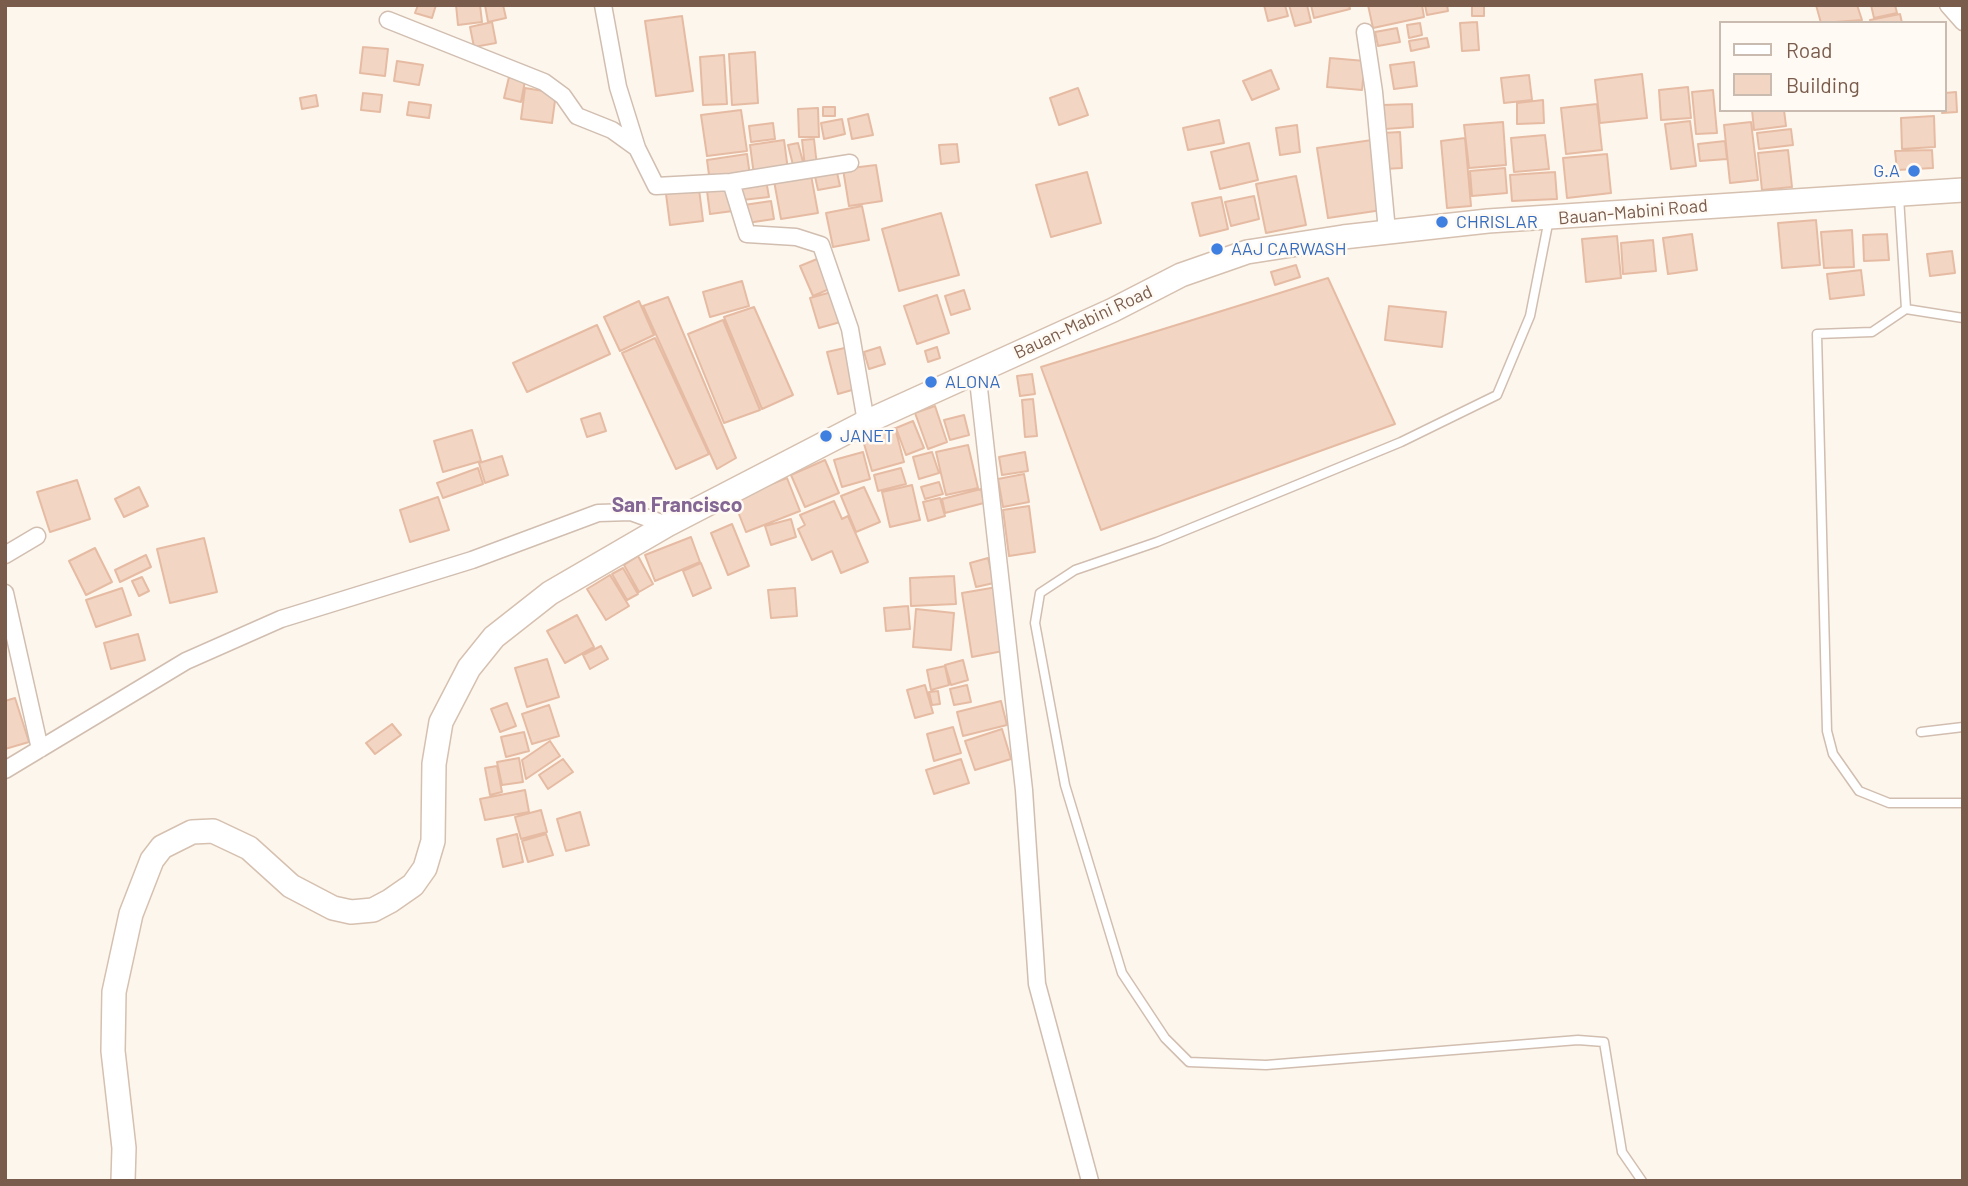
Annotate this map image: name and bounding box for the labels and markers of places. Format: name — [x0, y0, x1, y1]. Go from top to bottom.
place label: G.A — [1873, 160, 1900, 182]
marker: G.A — [1906, 163, 1922, 179]
place label: CHRISLAR — [1456, 211, 1538, 233]
marker: CHRISLAR — [1434, 214, 1450, 230]
place label: AAJ CARWASH — [1231, 238, 1347, 260]
marker: AAJ CARWASH — [1209, 241, 1225, 257]
place label: ALONA — [945, 371, 1000, 393]
marker: ALONA — [923, 374, 939, 390]
place label: JANET — [840, 425, 894, 447]
marker: JANET — [818, 428, 834, 444]

